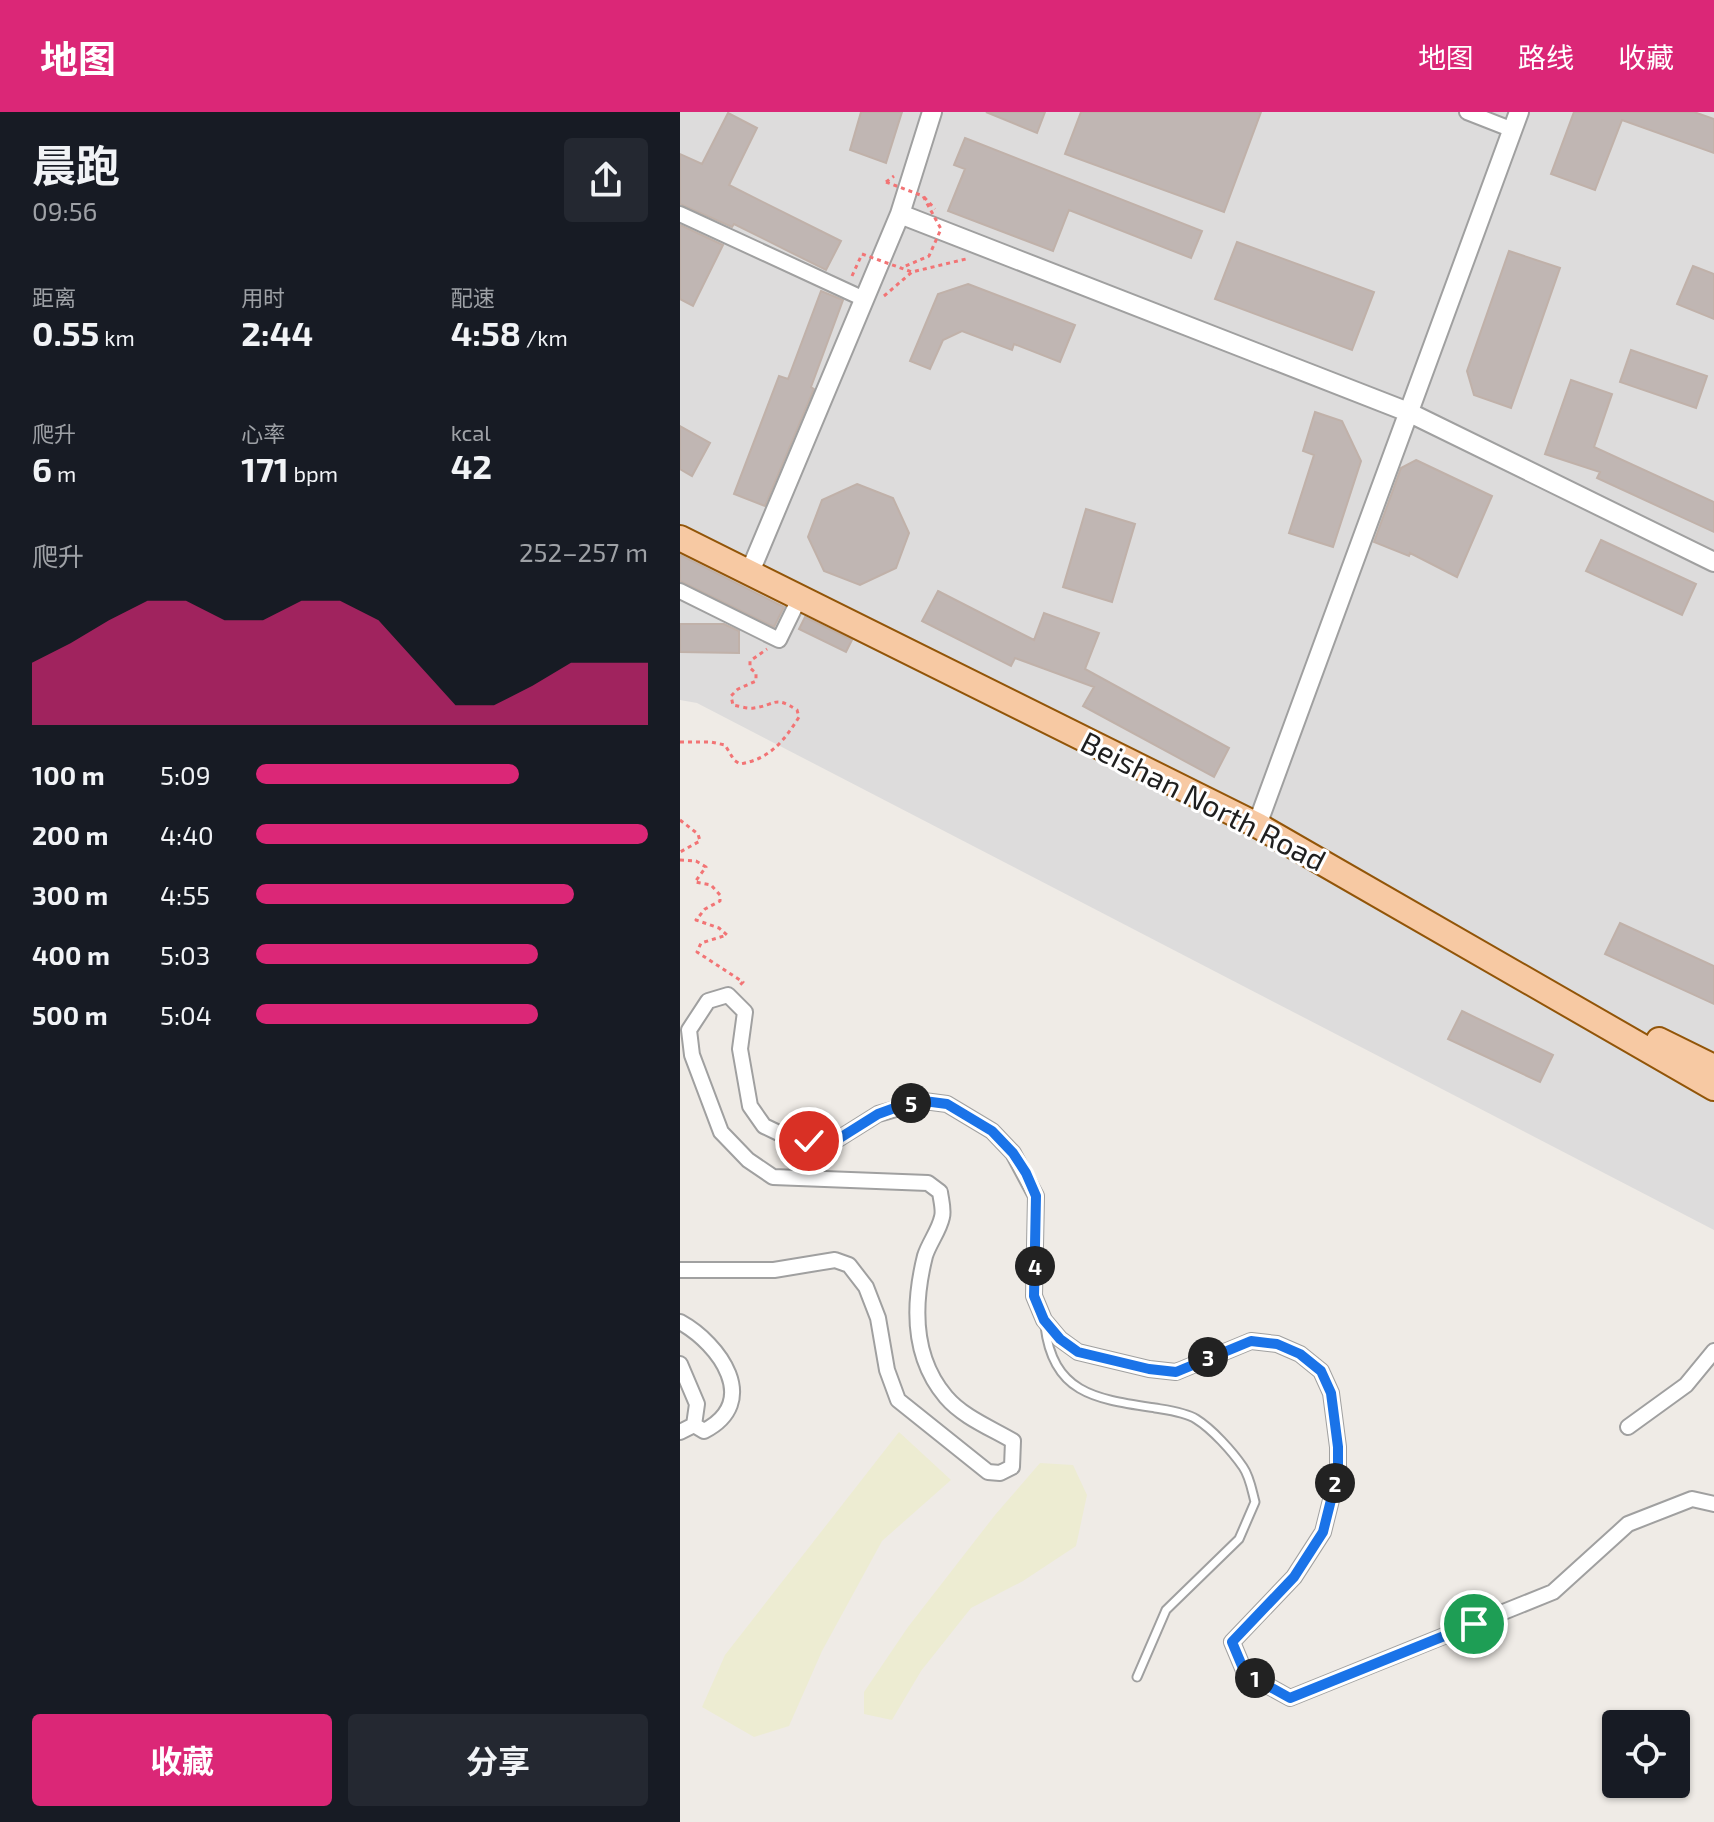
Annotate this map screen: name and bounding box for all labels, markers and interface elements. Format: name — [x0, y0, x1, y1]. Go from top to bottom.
text: 地图 — [40, 35, 116, 81]
text: 地图 — [1418, 40, 1474, 74]
text: 路线 — [1518, 40, 1574, 74]
text: 收藏 — [1618, 40, 1674, 74]
text: 晨跑 — [32, 138, 120, 191]
button: share — [564, 138, 648, 222]
text: 09:56 — [32, 195, 98, 226]
text: 距离 — [32, 284, 76, 310]
text: 用时 — [241, 284, 285, 310]
text: 配速 — [451, 284, 495, 310]
text: 0.55 — [32, 312, 99, 353]
text: 2:44 — [241, 312, 313, 353]
text: 4:58 — [451, 312, 521, 353]
text: km — [99, 324, 135, 350]
text: /km — [521, 324, 568, 350]
text: kcal — [451, 419, 491, 445]
text: 爬升 — [32, 420, 76, 446]
text: 心率 — [241, 420, 285, 446]
text: 42 — [451, 445, 492, 486]
text: 6 — [32, 448, 52, 489]
text: 171 — [241, 448, 289, 489]
text: m — [52, 460, 76, 486]
text: bpm — [289, 460, 338, 486]
text: 252–257 m — [519, 536, 648, 567]
text: 爬升 — [32, 540, 84, 571]
street label: Beishan North Road — [1075, 723, 1332, 878]
text: 100 m — [32, 759, 105, 790]
text: 5:09 — [160, 759, 211, 790]
text: 200 m — [32, 819, 108, 850]
text: 4:40 — [160, 819, 214, 850]
text: 300 m — [32, 879, 108, 910]
text: 4:55 — [160, 879, 210, 910]
text: 400 m — [32, 939, 110, 970]
text: 5:03 — [160, 939, 210, 970]
text: 500 m — [32, 999, 108, 1030]
text: 5:04 — [160, 999, 212, 1030]
pin: 5 — [891, 1083, 931, 1123]
text: 5 — [905, 1090, 917, 1116]
pin — [775, 1107, 843, 1175]
icon: check — [787, 1119, 831, 1163]
pin: 4 — [1015, 1246, 1055, 1286]
text: 4 — [1028, 1253, 1042, 1279]
pin: 3 — [1188, 1337, 1228, 1377]
text: 3 — [1202, 1344, 1214, 1370]
pin: 2 — [1315, 1463, 1355, 1503]
text: 2 — [1329, 1470, 1341, 1496]
pin — [1440, 1590, 1508, 1658]
icon: arrive — [1452, 1602, 1496, 1646]
pin: 1 — [1235, 1658, 1275, 1698]
text: 1 — [1250, 1665, 1260, 1691]
map controls — [1602, 1710, 1690, 1798]
button: locate — [1602, 1710, 1690, 1798]
button: 收藏 — [32, 1714, 332, 1806]
button: 分享 — [348, 1714, 648, 1806]

